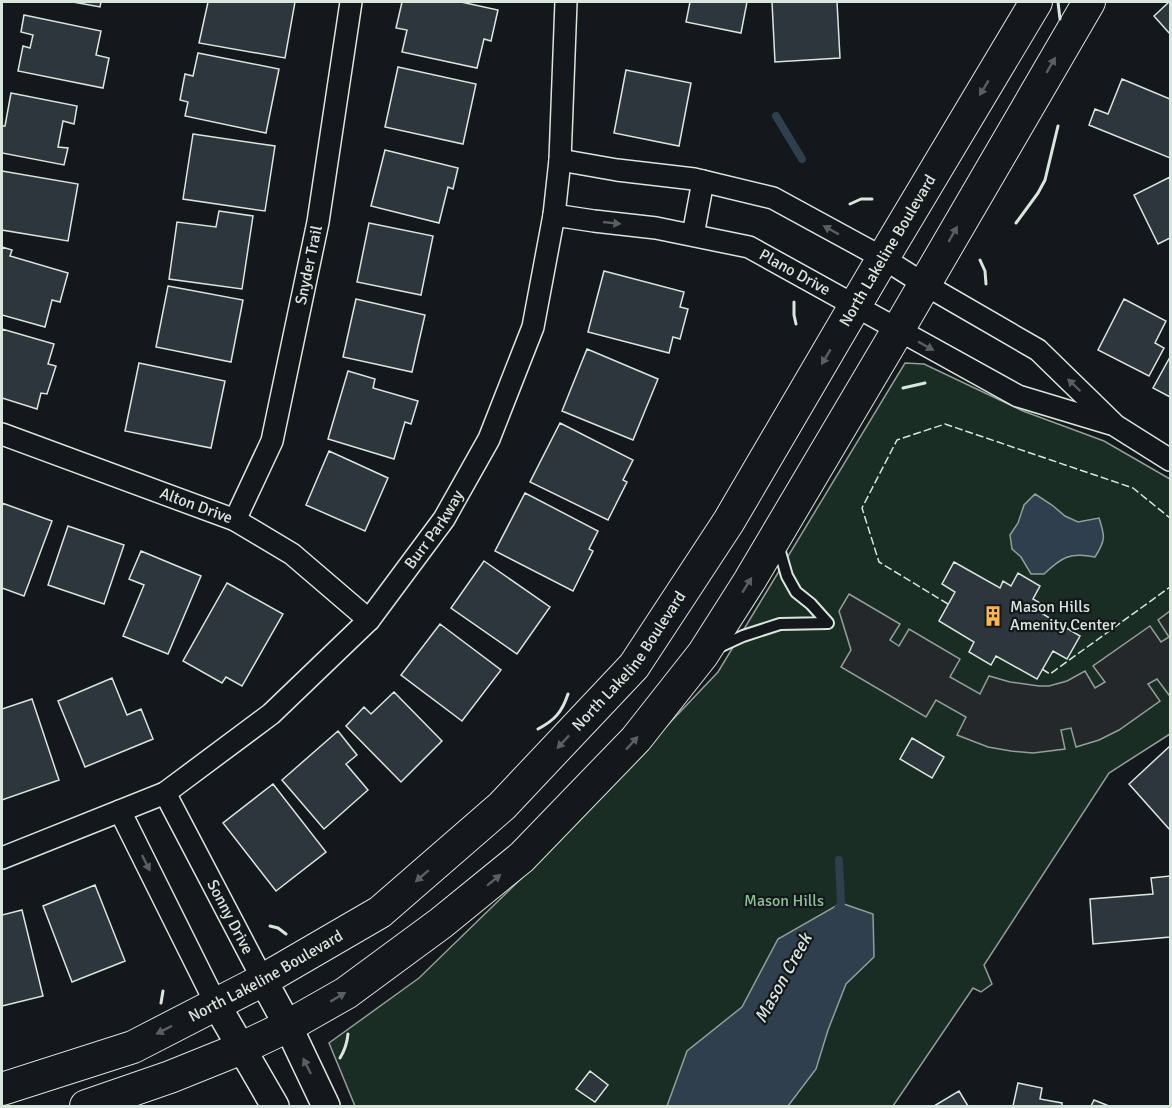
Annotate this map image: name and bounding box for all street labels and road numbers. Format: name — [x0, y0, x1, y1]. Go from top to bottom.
street label: North Lakeline Boulevard — [835, 171, 941, 330]
street label: Snyder Trail — [291, 223, 327, 307]
street label: Plano Drive — [756, 245, 834, 300]
street label: Alton Drive — [157, 483, 235, 528]
street label: Burr Parkway — [400, 486, 468, 573]
street label: North Lakeline Boulevard — [568, 587, 690, 735]
street label: Sonny Drive — [202, 876, 258, 958]
street label: North Lakeline Boulevard — [185, 926, 347, 1027]

